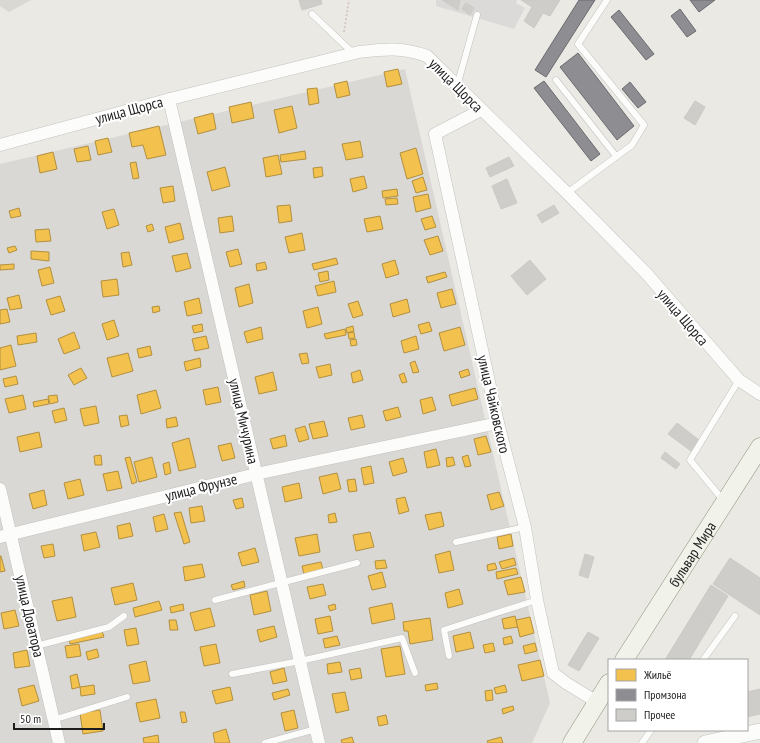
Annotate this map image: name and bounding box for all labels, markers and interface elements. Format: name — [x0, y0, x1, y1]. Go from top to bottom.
street label: улица Щорса — [425, 54, 487, 116]
street label: улица Щорса — [93, 92, 165, 128]
street label: улица Щорса — [653, 285, 713, 349]
street label: улица Чайковского — [473, 353, 515, 455]
street label: улица Мичурина — [225, 376, 263, 466]
street label: улица Фрунзе — [163, 469, 239, 505]
street label: бульвар Мира — [664, 517, 720, 590]
street label: улица Доватора — [11, 573, 49, 659]
legend — [608, 659, 748, 731]
text: Жильё — [643, 667, 671, 682]
text: Промзона — [644, 687, 687, 702]
scale bar — [14, 705, 104, 731]
text: Прочее — [644, 707, 675, 722]
text: 50 m — [20, 711, 41, 726]

